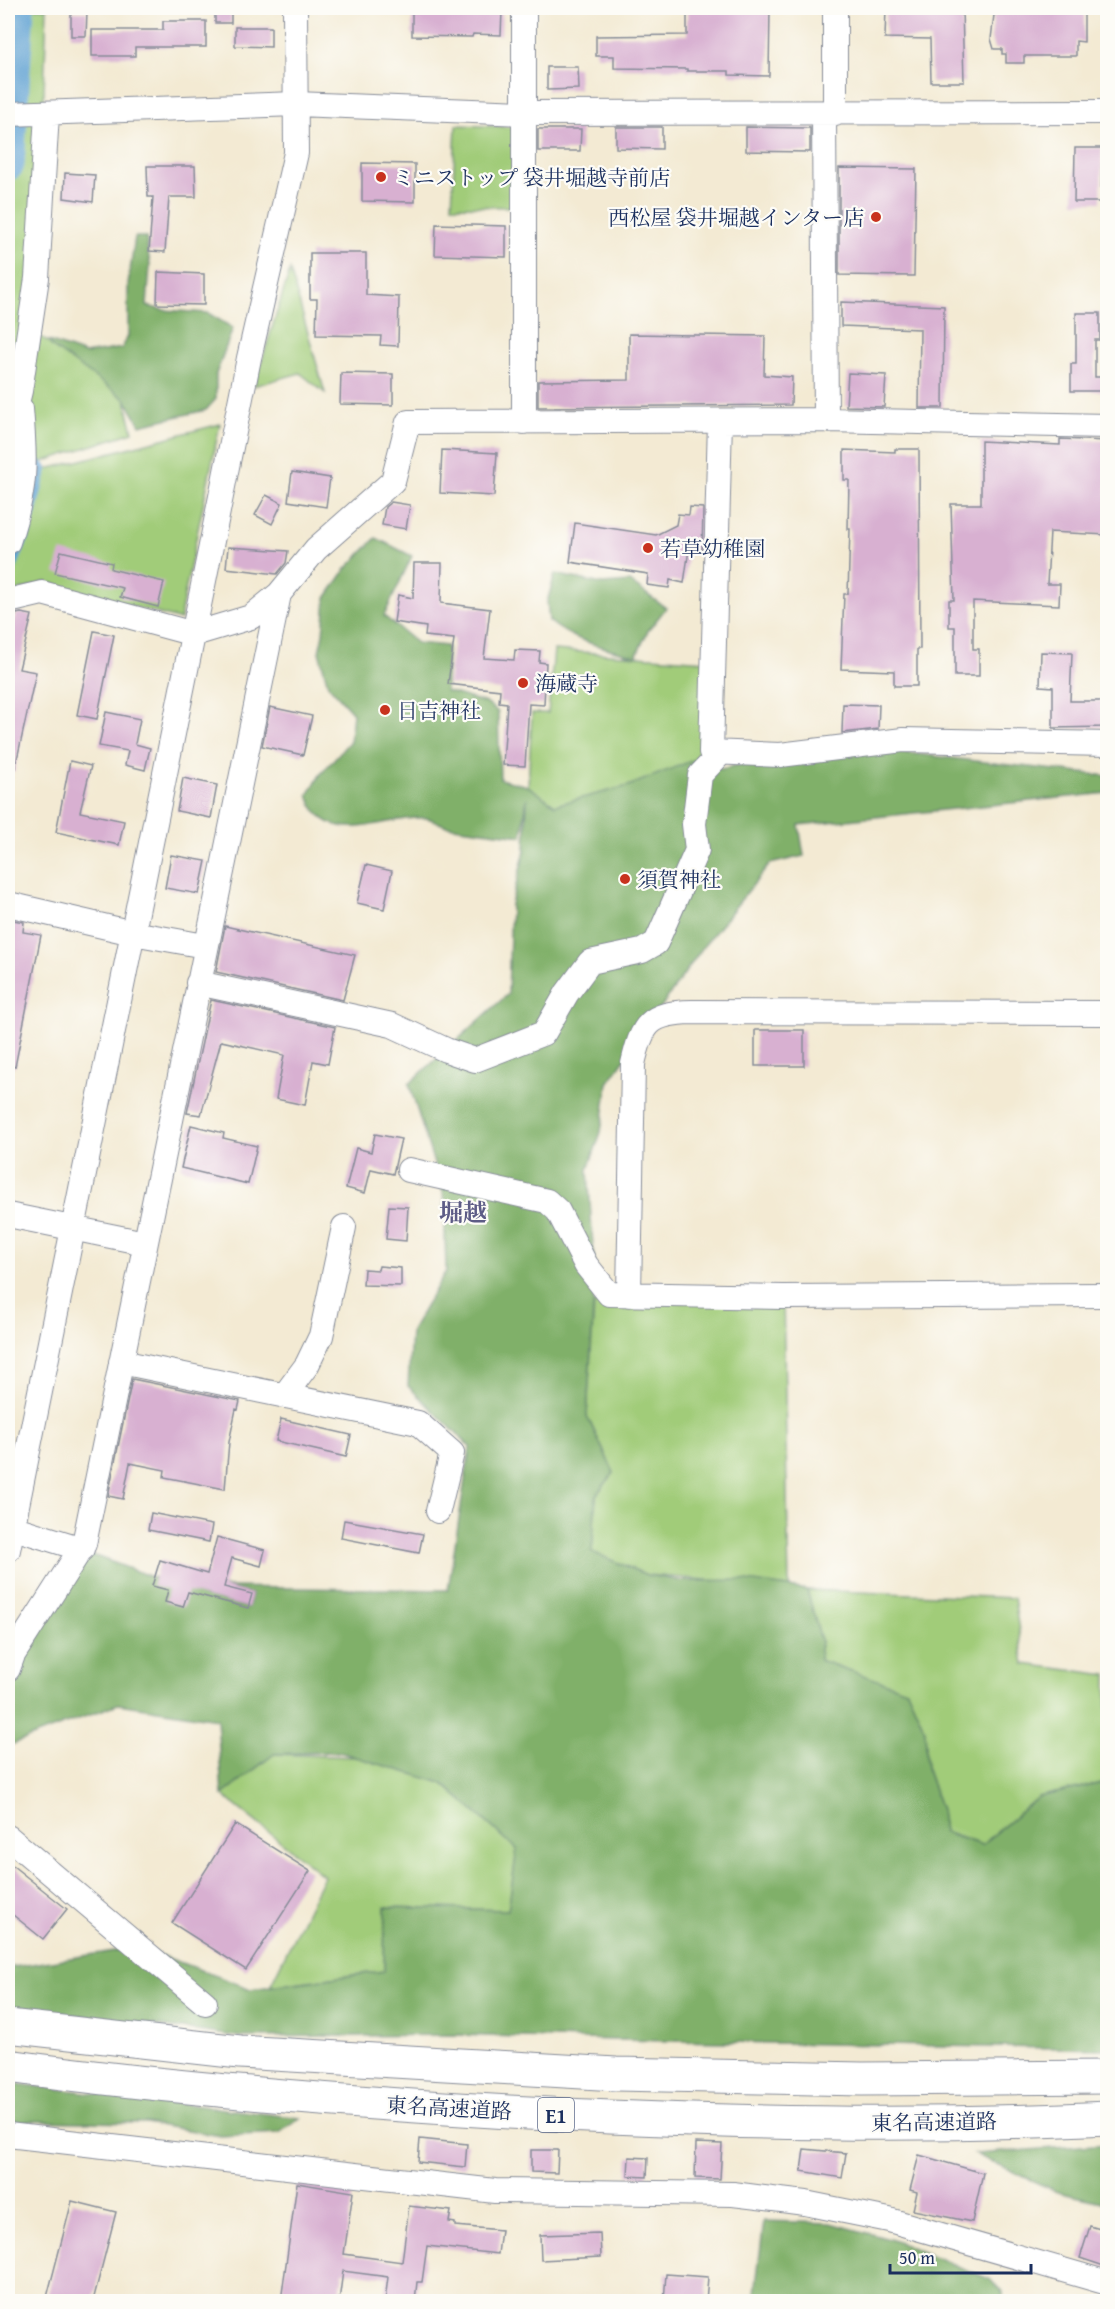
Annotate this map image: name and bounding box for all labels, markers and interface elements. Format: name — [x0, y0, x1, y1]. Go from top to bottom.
place label: ミニストップ 袋井堀越寺前店 — [393, 162, 670, 193]
marker: ミニストップ 袋井堀越寺前店 — [374, 170, 388, 184]
place label: 西松屋 袋井堀越インター店 — [608, 202, 864, 233]
marker: 西松屋 袋井堀越インター店 — [869, 210, 883, 224]
place label: 若草幼稚園 — [660, 533, 765, 564]
marker: 若草幼稚園 — [641, 541, 655, 555]
place label: 海蔵寺 — [535, 668, 598, 699]
marker: 海蔵寺 — [516, 676, 530, 690]
place label: 日吉神社 — [397, 695, 481, 726]
marker: 日吉神社 — [378, 703, 392, 717]
place label: 須賀神社 — [637, 864, 721, 895]
marker: 須賀神社 — [618, 872, 632, 886]
district label: 堀越 — [439, 1195, 487, 1230]
street label: 東名高速道路 — [385, 2089, 513, 2127]
road number: E1 — [538, 2098, 574, 2132]
street label: 東名高速道路 — [871, 2105, 997, 2139]
scale bar — [890, 2237, 1031, 2275]
text: 50 m — [899, 2244, 935, 2271]

